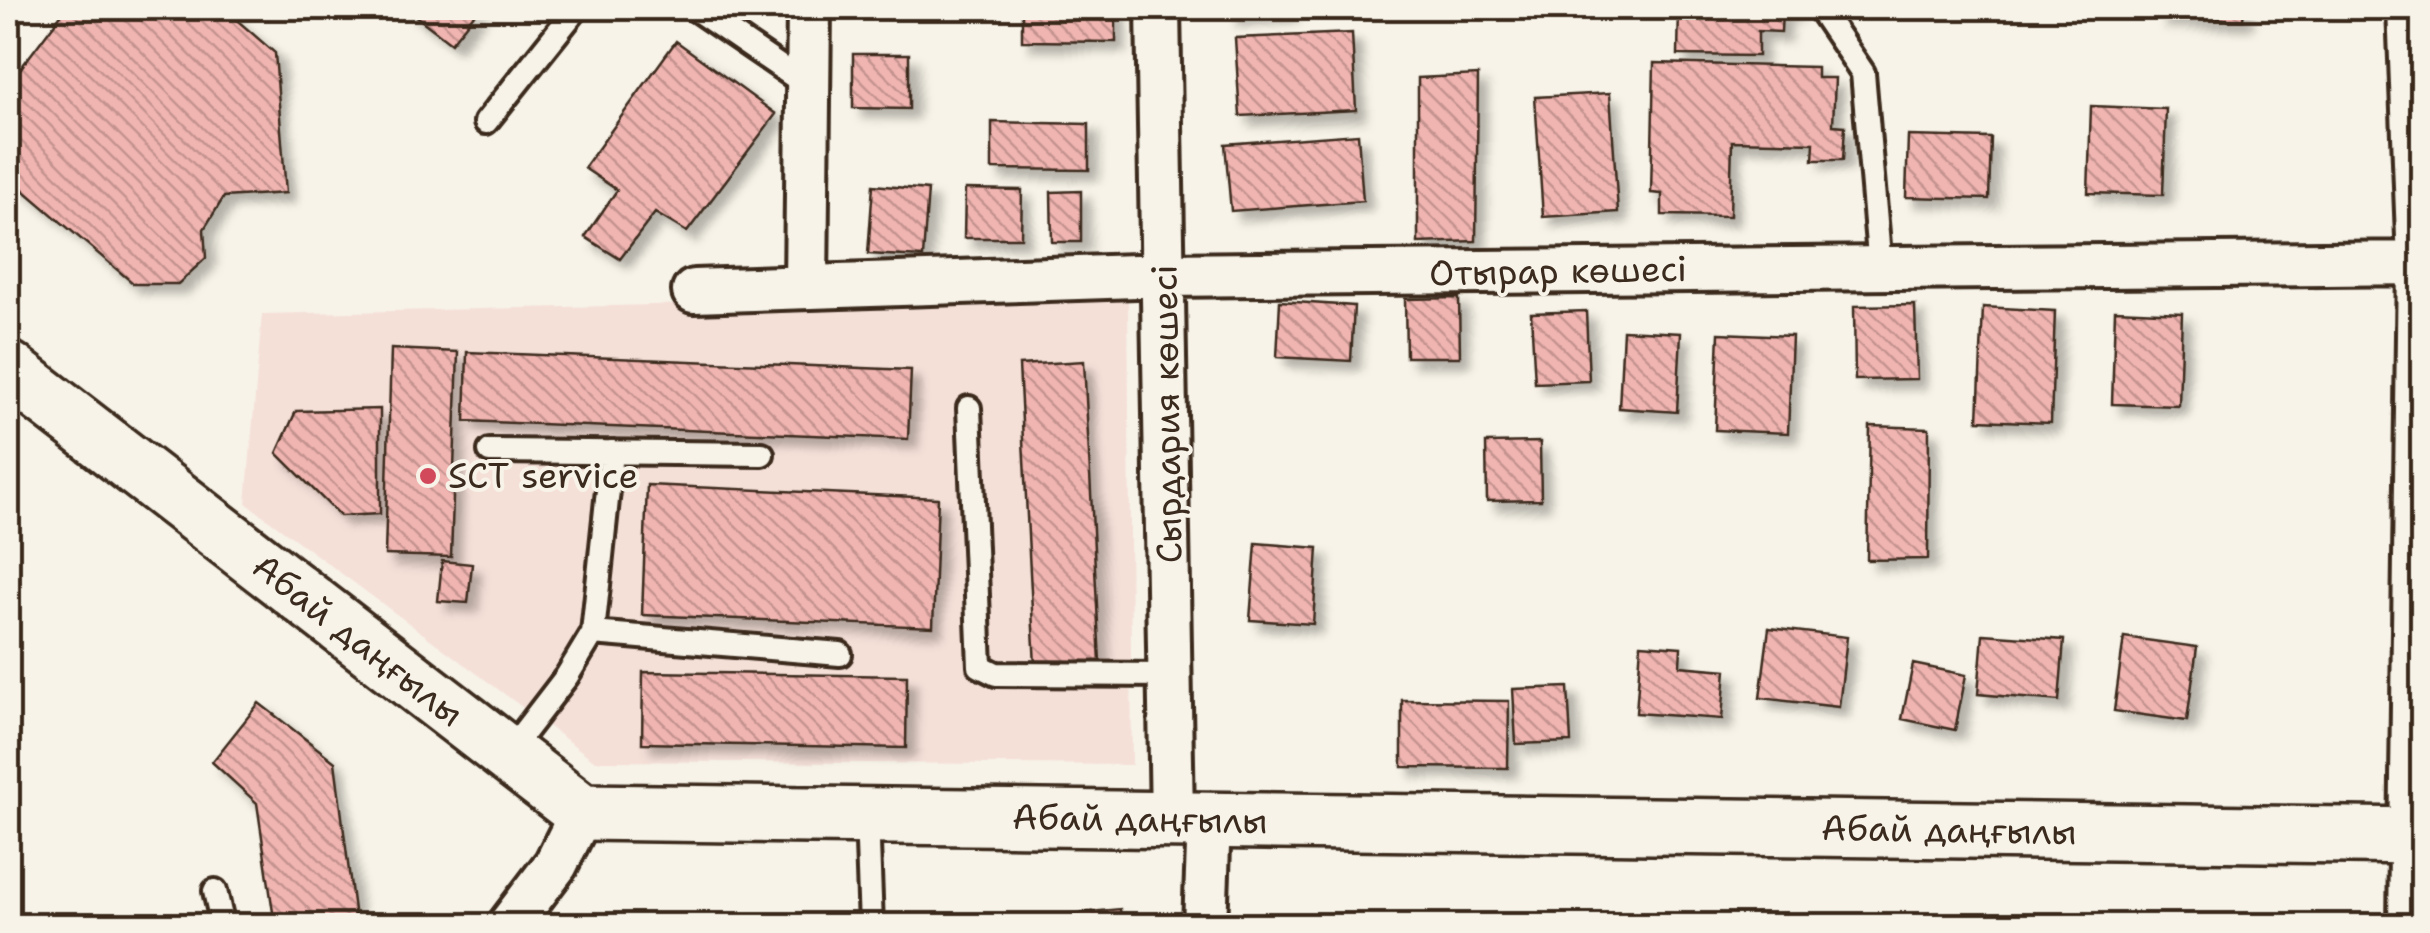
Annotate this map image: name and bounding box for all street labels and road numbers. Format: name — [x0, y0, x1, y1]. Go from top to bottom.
street label: Отырар көшесі — [1429, 245, 1687, 296]
street label: Сырдария көшесі — [1140, 264, 1193, 564]
street label: Абай даңғылы — [243, 542, 473, 737]
street label: Абай даңғылы — [1012, 793, 1268, 844]
street label: Абай даңғылы — [1821, 804, 2077, 855]

